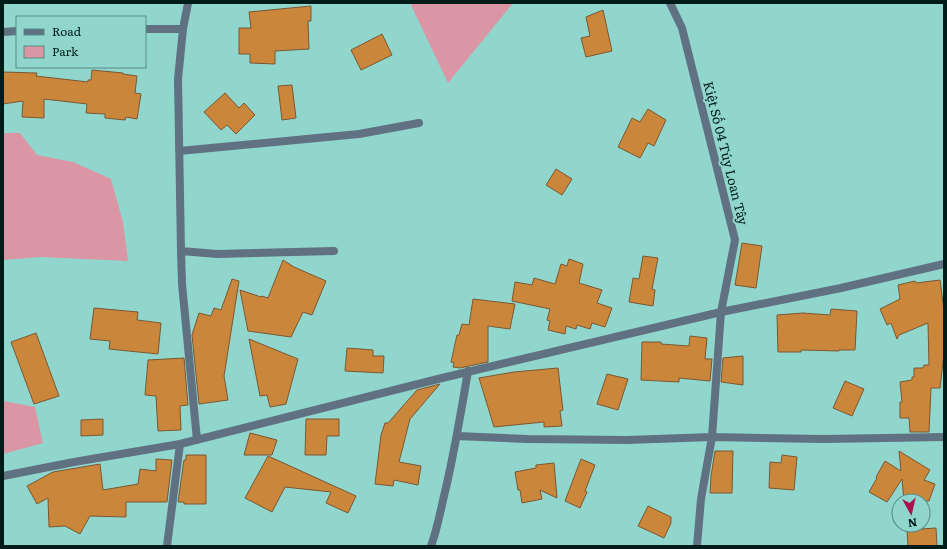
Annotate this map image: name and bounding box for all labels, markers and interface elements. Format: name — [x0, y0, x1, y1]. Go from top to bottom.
legend — [16, 16, 146, 68]
text: Road — [52, 22, 82, 40]
text: Park — [52, 42, 79, 60]
street label: Kiệt Số 04 Túy Loan Tây — [699, 79, 754, 227]
north arrow — [891, 493, 931, 533]
text: N — [907, 515, 918, 532]

